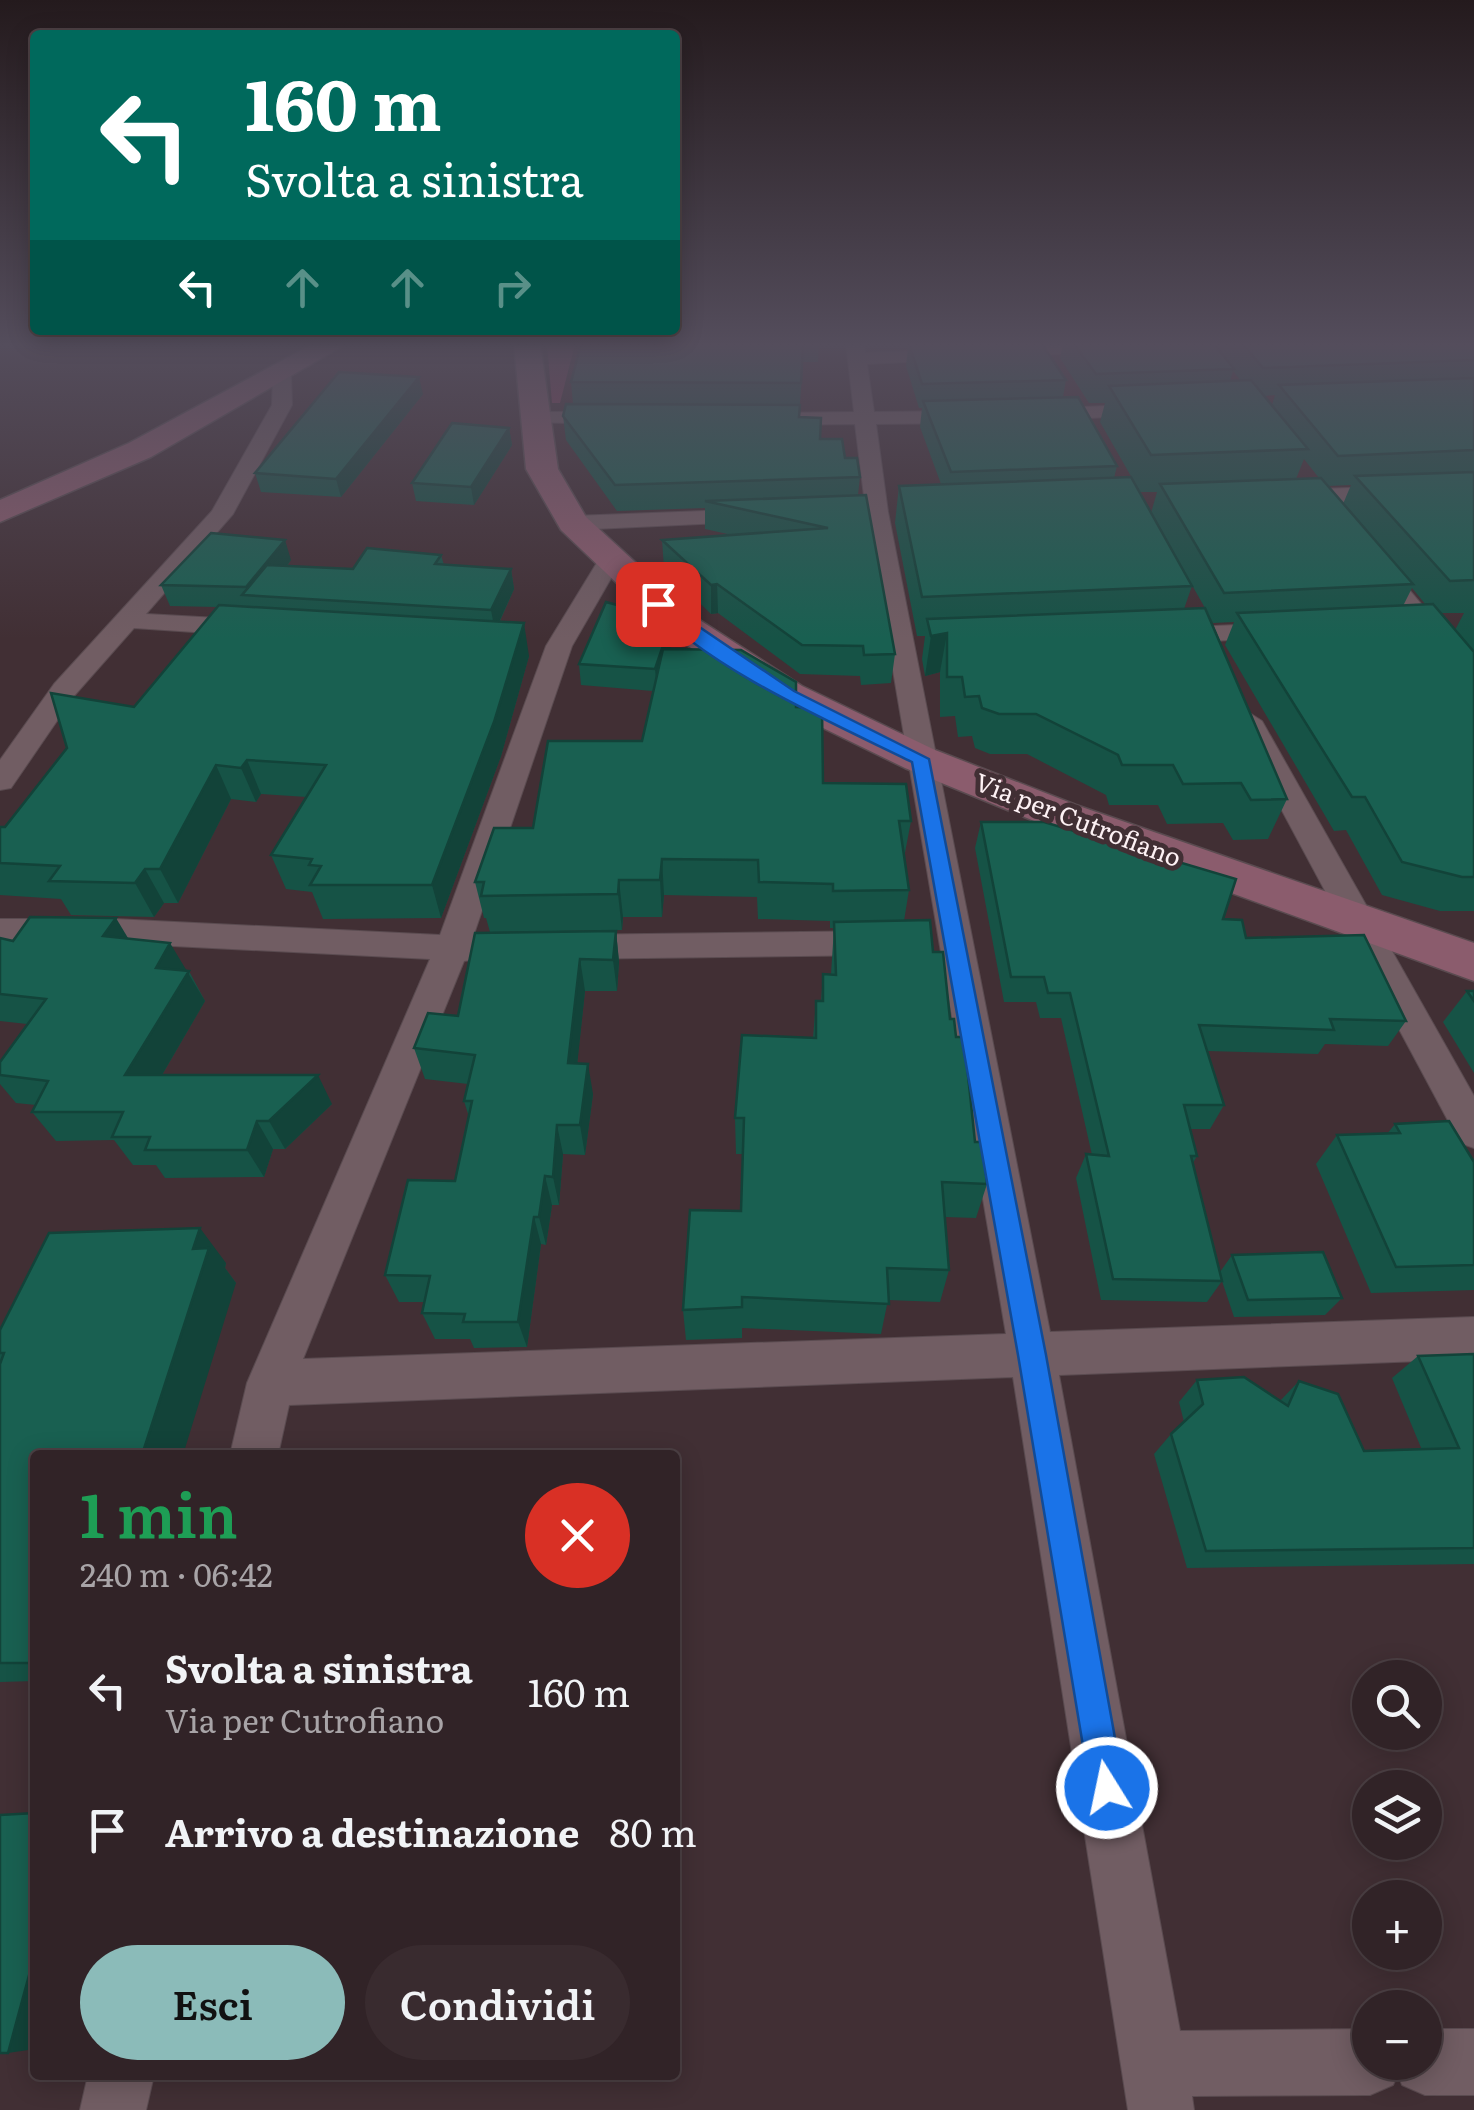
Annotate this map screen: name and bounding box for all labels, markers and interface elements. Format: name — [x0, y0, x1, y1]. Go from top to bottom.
text: 160 m — [245, 49, 442, 153]
icon: left — [80, 70, 210, 200]
text: Svolta a sinistra — [245, 144, 584, 211]
icon: left — [170, 260, 225, 315]
icon: ahead — [275, 260, 330, 315]
icon: ahead — [380, 260, 435, 315]
icon: right — [485, 260, 540, 315]
pin — [616, 562, 701, 647]
icon: arrive — [631, 577, 686, 632]
street label: Via per Cutrofiano — [970, 762, 1187, 875]
text: 1 min — [80, 1467, 238, 1556]
button: close — [525, 1483, 630, 1588]
text: 240 m · 06:42 — [80, 1549, 273, 1597]
text: Svolta a sinistra — [165, 1638, 473, 1695]
map controls — [1352, 1660, 1442, 2080]
button: search — [1352, 1660, 1442, 1750]
text: 160 m — [528, 1662, 630, 1719]
icon: left — [80, 1663, 135, 1718]
text: Via per Cutrofiano — [165, 1695, 444, 1743]
position arrow — [1055, 1736, 1159, 1840]
button: layers — [1352, 1770, 1442, 1860]
text: Arrivo a destinazione — [165, 1802, 579, 1859]
text: 80 m — [609, 1802, 697, 1859]
icon: arrive — [80, 1803, 135, 1858]
button: + — [1352, 1880, 1442, 1970]
button: Esci — [80, 1945, 345, 2060]
button: Condividi — [365, 1945, 630, 2060]
button: − — [1352, 1990, 1442, 2080]

